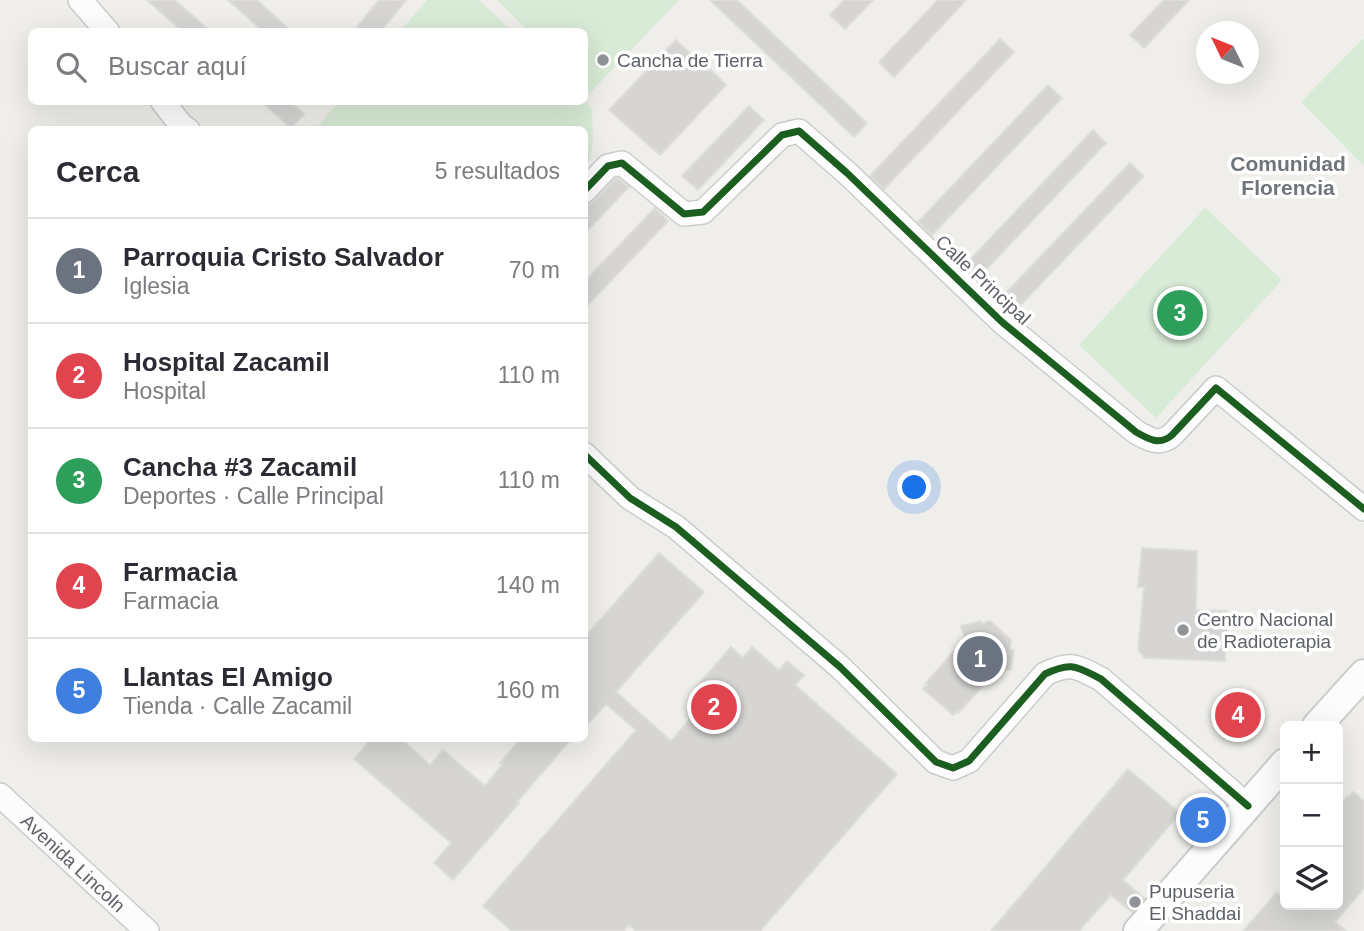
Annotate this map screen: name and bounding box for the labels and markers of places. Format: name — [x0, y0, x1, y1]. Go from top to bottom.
place label: Cancha de Tierra — [617, 50, 763, 71]
marker: Cancha de Tierra — [595, 52, 611, 68]
pin: 3 — [1157, 287, 1203, 339]
place label: Centro Nacional de Radioterapia — [1197, 609, 1333, 652]
marker: Centro Nacional de Radioterapia — [1175, 622, 1191, 638]
pin: 1 — [957, 633, 1003, 685]
pin: 2 — [691, 681, 737, 733]
pin: 4 — [1215, 689, 1261, 741]
pin: 5 — [1180, 794, 1226, 846]
place label: Pupuseria El Shaddai — [1149, 881, 1241, 924]
marker: Pupuseria El Shaddai — [1127, 894, 1143, 910]

